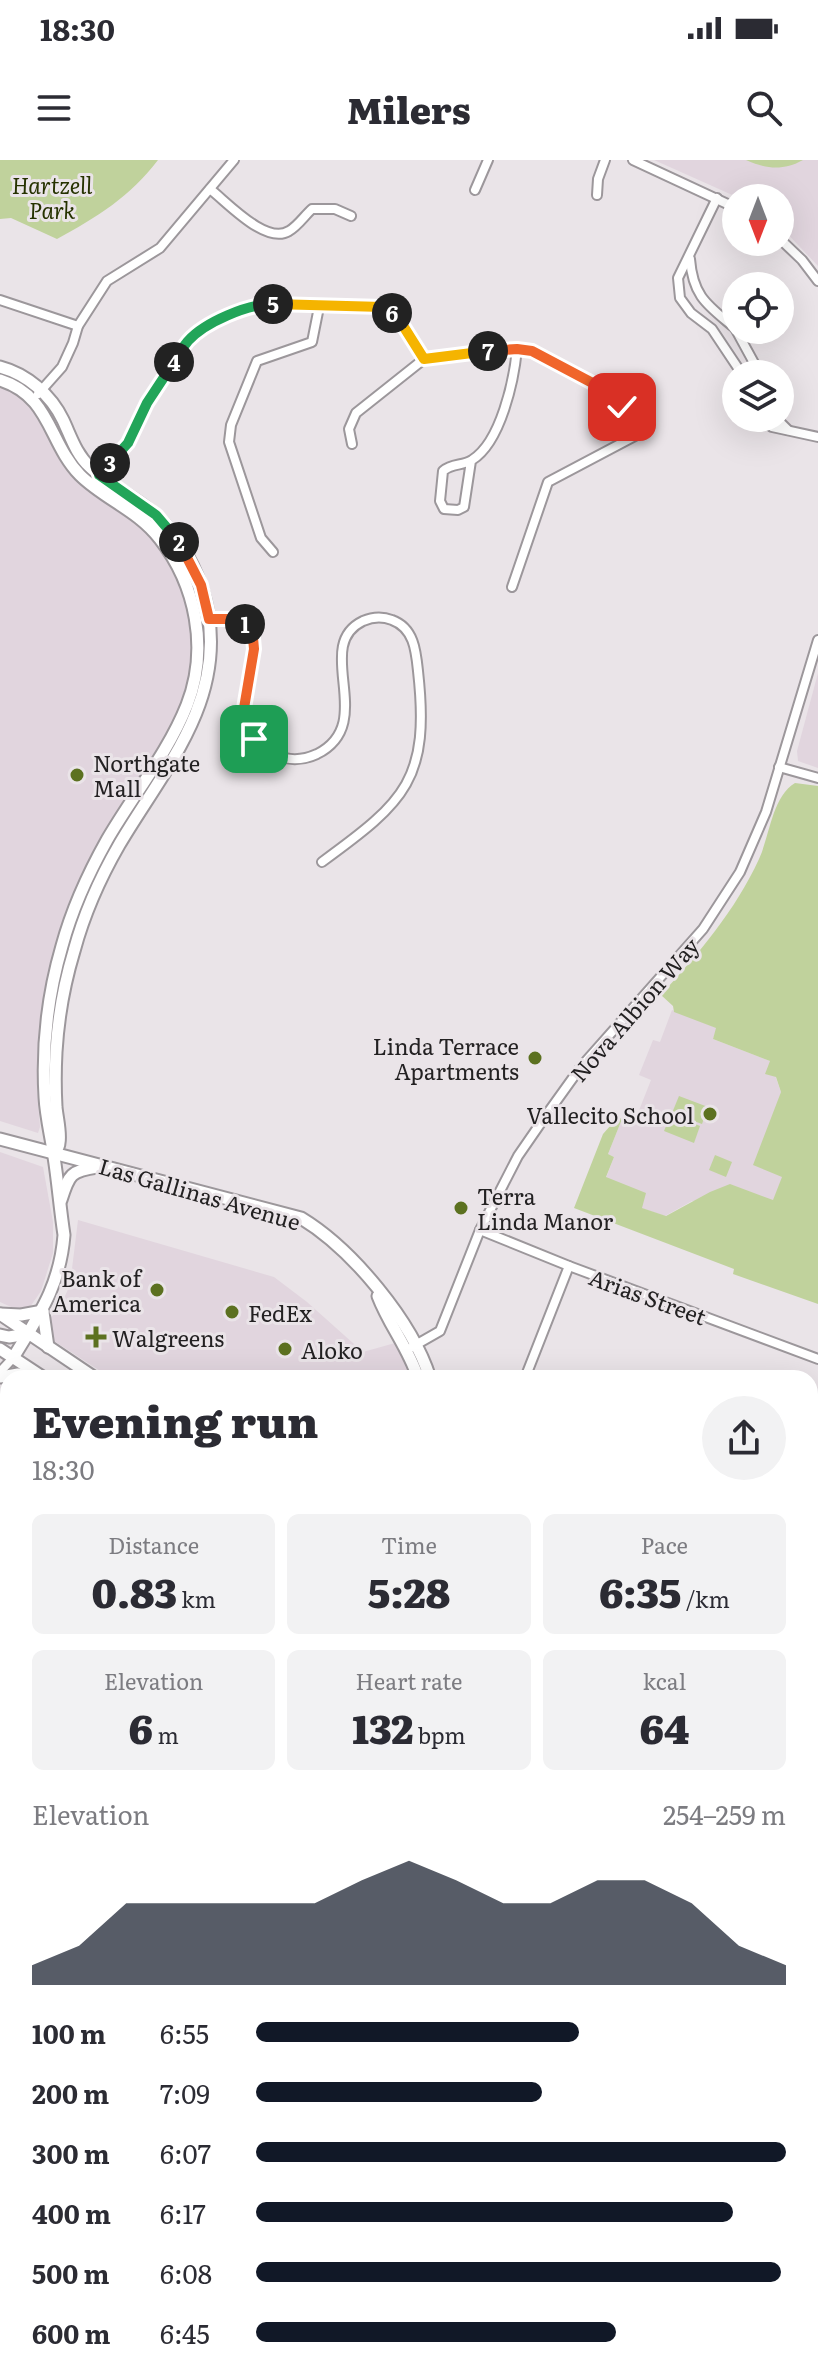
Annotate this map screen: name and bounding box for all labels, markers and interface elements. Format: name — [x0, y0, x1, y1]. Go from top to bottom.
text: 18:30 — [40, 6, 115, 50]
text: Milers — [347, 82, 471, 135]
icon: menu — [32, 86, 76, 130]
icon: search — [742, 86, 786, 130]
park label: Hartzell Park — [12, 168, 93, 226]
north arrow — [722, 184, 794, 256]
map controls — [722, 184, 794, 432]
button: locate — [722, 272, 794, 344]
pin: 5 — [253, 284, 293, 324]
text: 5 — [267, 287, 279, 320]
pin: 6 — [372, 293, 412, 333]
text: 6 — [386, 296, 398, 329]
pin: 7 — [468, 331, 508, 371]
text: 7 — [482, 334, 494, 367]
pin: 4 — [154, 342, 194, 382]
text: 4 — [167, 345, 181, 378]
button: layers — [722, 360, 794, 432]
pin — [588, 373, 656, 441]
icon: check — [600, 385, 644, 429]
pin: 3 — [90, 443, 130, 483]
text: 3 — [104, 446, 116, 479]
pin: 2 — [159, 522, 199, 562]
text: 2 — [173, 525, 185, 558]
pin: 1 — [225, 604, 265, 644]
text: 1 — [240, 607, 250, 640]
pin — [220, 705, 288, 773]
icon: arrive — [232, 717, 276, 761]
place label: Northgate Mall — [93, 746, 200, 804]
marker: Northgate Mall — [68, 766, 86, 784]
street label: Nova Albion Way — [562, 929, 706, 1088]
place label: Linda Terrace Apartments — [373, 1029, 519, 1087]
marker: Linda Terrace Apartments — [526, 1049, 544, 1067]
place label: Vallecito School — [527, 1098, 694, 1131]
marker: Vallecito School — [701, 1105, 719, 1123]
street label: Las Gallinas Avenue — [95, 1148, 305, 1238]
place label: Terra Linda Manor — [477, 1179, 614, 1237]
marker: Terra Linda Manor — [452, 1199, 470, 1217]
street label: Arias Street — [585, 1260, 711, 1332]
place label: Bank of America — [52, 1261, 142, 1319]
marker: Bank of America — [148, 1281, 166, 1299]
place label: FedEx — [248, 1296, 313, 1329]
marker: FedEx — [223, 1303, 241, 1321]
place label: Walgreens — [112, 1321, 224, 1354]
marker: Walgreens — [87, 1328, 105, 1346]
place label: Aloko — [301, 1333, 363, 1366]
marker: Aloko — [276, 1340, 294, 1358]
text: Evening run — [32, 1386, 318, 1452]
button: share — [702, 1396, 786, 1480]
text: 18:30 — [32, 1449, 94, 1488]
text: Distance — [108, 1528, 199, 1561]
text: Time — [381, 1528, 437, 1561]
text: Pace — [641, 1528, 688, 1561]
text: 0.83 — [91, 1561, 177, 1620]
text: 5:28 — [368, 1561, 450, 1620]
text: 6:35 — [599, 1561, 681, 1620]
text: km — [177, 1582, 216, 1615]
text: /km — [681, 1582, 730, 1615]
text: Elevation — [104, 1664, 203, 1697]
text: Heart rate — [356, 1664, 462, 1697]
text: kcal — [643, 1664, 686, 1697]
text: 6 — [129, 1697, 153, 1756]
text: 132 — [352, 1697, 413, 1756]
text: 64 — [639, 1697, 689, 1756]
text: m — [153, 1718, 179, 1751]
text: bpm — [413, 1718, 466, 1751]
text: Elevation — [32, 1794, 150, 1833]
text: 254–259 m — [663, 1794, 786, 1833]
text: 100 m — [32, 2013, 106, 2052]
text: 6:55 — [160, 2013, 209, 2052]
text: 200 m — [32, 2073, 109, 2112]
text: 7:09 — [160, 2073, 210, 2112]
text: 300 m — [32, 2133, 110, 2172]
text: 6:07 — [160, 2133, 211, 2172]
text: 400 m — [32, 2193, 111, 2232]
text: 6:17 — [160, 2193, 206, 2232]
text: 500 m — [32, 2253, 109, 2292]
text: 6:08 — [160, 2253, 212, 2292]
text: 600 m — [32, 2313, 110, 2352]
text: 6:45 — [160, 2313, 210, 2352]

